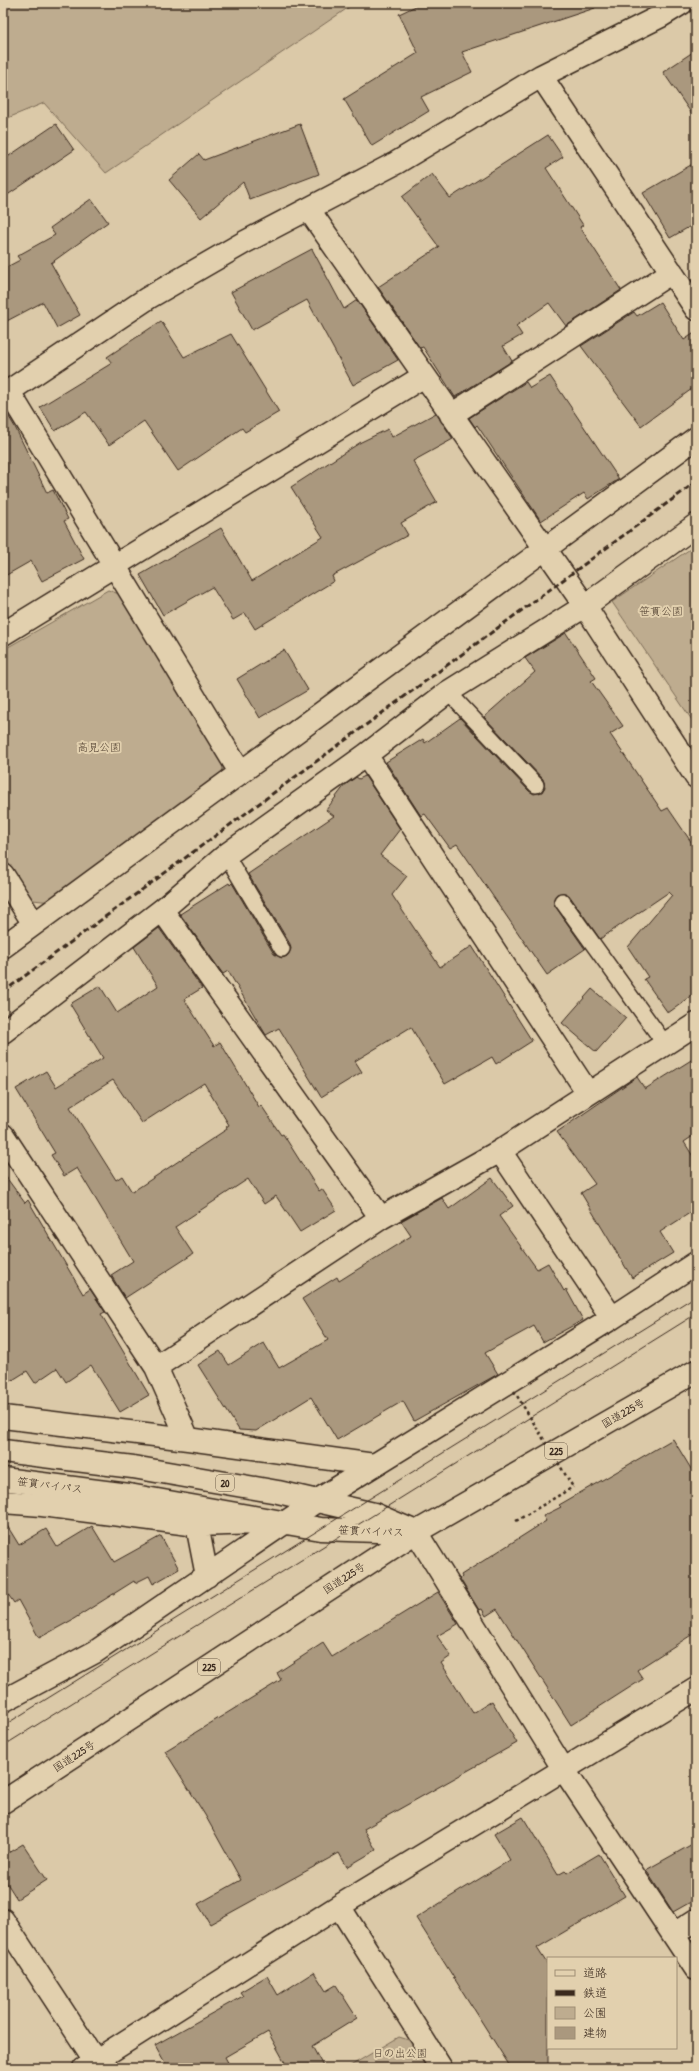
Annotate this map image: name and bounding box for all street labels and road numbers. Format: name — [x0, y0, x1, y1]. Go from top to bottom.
street label: 国道225号 — [599, 1395, 647, 1431]
road number: 225 — [545, 1443, 567, 1459]
street label: 笹貫バイパス — [17, 1474, 83, 1496]
road number: 20 — [216, 1475, 234, 1491]
street label: 笹貫バイパス — [338, 1523, 404, 1539]
street label: 国道225号 — [320, 1559, 368, 1597]
road number: 225 — [198, 1659, 220, 1675]
street label: 国道225号 — [50, 1737, 98, 1775]

